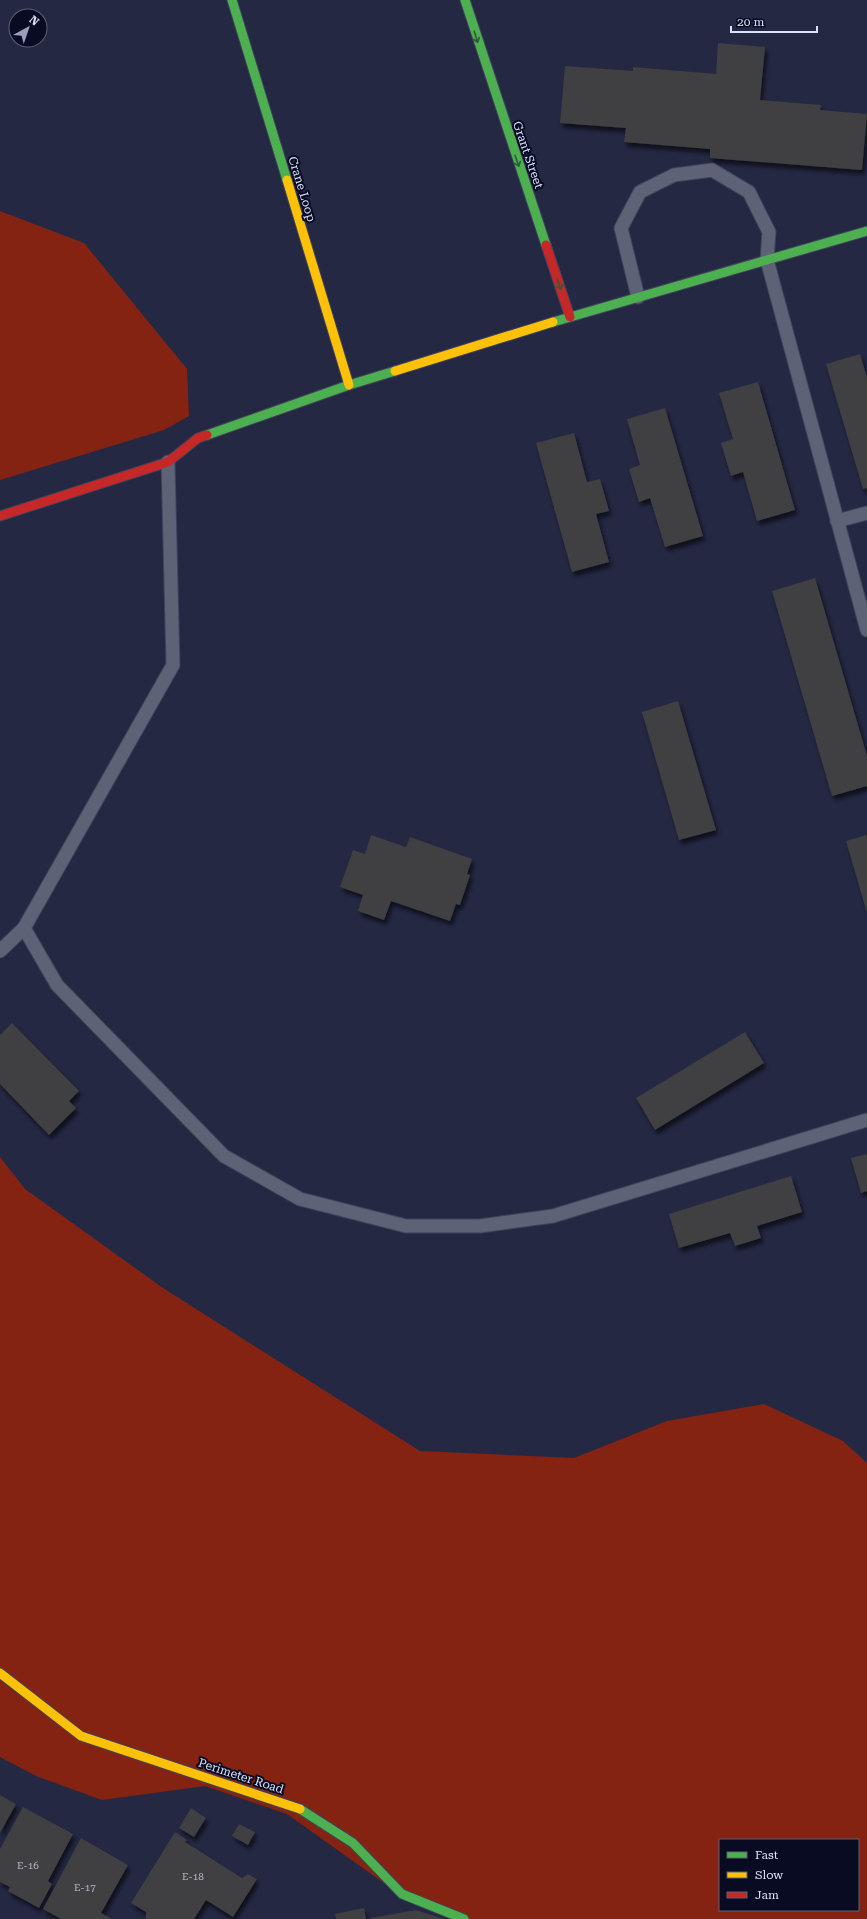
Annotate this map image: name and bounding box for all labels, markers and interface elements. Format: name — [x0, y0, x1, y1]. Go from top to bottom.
north arrow — [8, 8, 48, 48]
scale bar — [731, 8, 817, 34]
text: N — [27, 13, 42, 29]
text: 20 m — [737, 15, 764, 29]
one-way arrow — [473, 31, 480, 44]
street label: Grant Street — [510, 119, 546, 191]
one-way arrow — [514, 154, 522, 166]
street label: Crane Loop — [285, 155, 319, 223]
one-way arrow — [556, 277, 563, 290]
street label: Perimeter Road — [197, 1756, 286, 1796]
legend — [719, 1839, 859, 1911]
text: Fast — [755, 1848, 779, 1862]
house number: E-16 — [17, 1860, 39, 1871]
text: Slow — [755, 1868, 783, 1882]
house number: E-18 — [182, 1871, 204, 1882]
house number: E-17 — [74, 1882, 96, 1893]
text: Jam — [755, 1888, 779, 1902]

